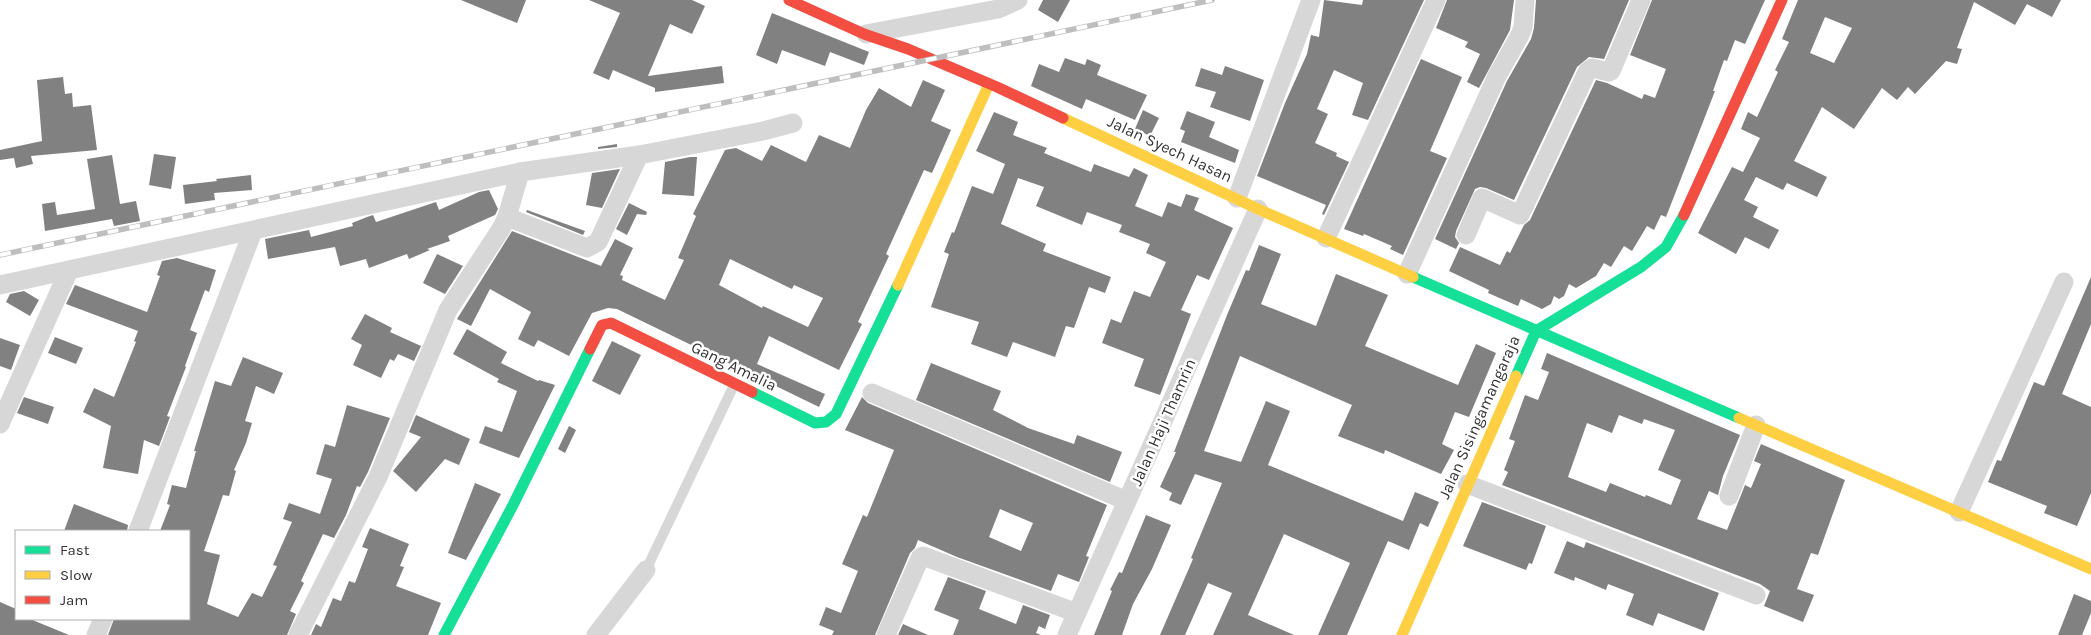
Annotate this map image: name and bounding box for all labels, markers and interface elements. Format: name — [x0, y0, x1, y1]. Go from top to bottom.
street label: Jalan Syech Hasan — [1105, 112, 1235, 186]
street label: Jalan Sisingamangaraja — [1434, 332, 1524, 502]
street label: Gang Amalia — [688, 337, 780, 395]
street label: Jalan Haji Thamrin — [1127, 356, 1199, 488]
legend — [15, 530, 190, 620]
text: Fast — [60, 541, 90, 559]
text: Slow — [60, 566, 92, 584]
text: Jam — [60, 591, 88, 609]

